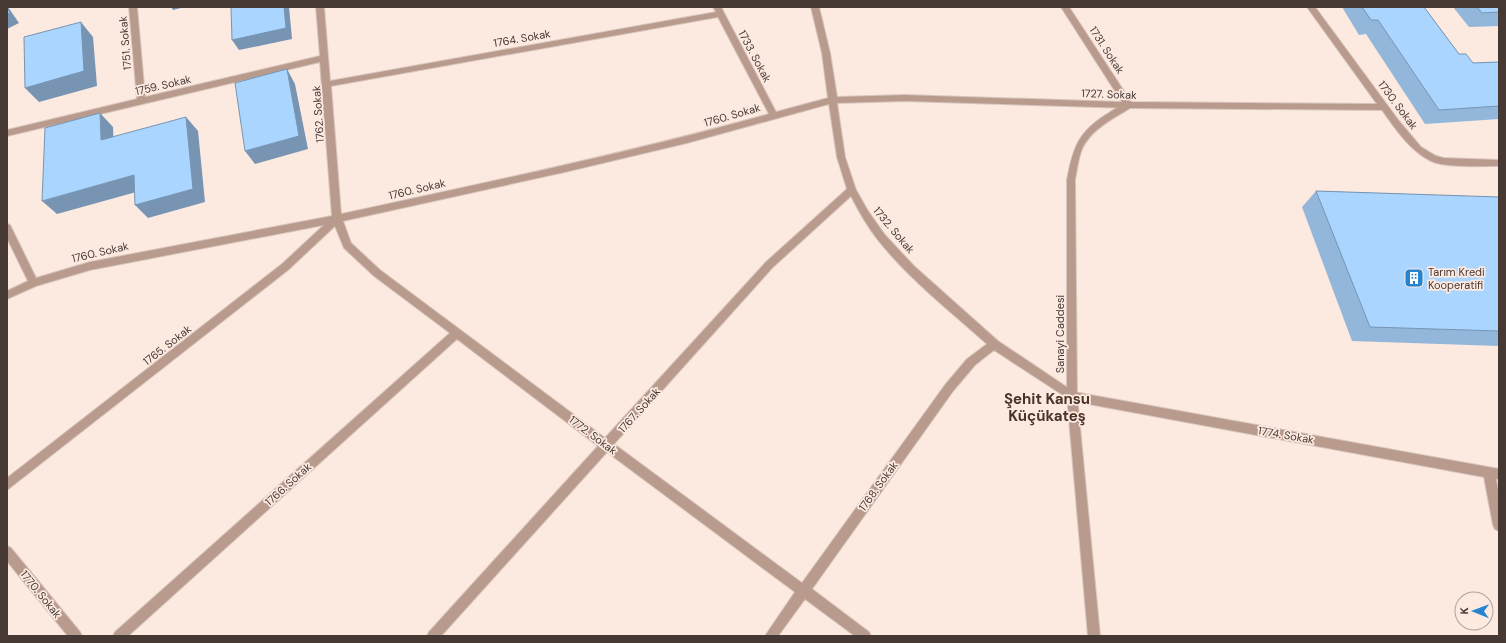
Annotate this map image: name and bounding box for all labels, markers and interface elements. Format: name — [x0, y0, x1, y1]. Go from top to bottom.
street label: 1751. Sokak — [116, 15, 134, 71]
street label: 1731. Sokak — [1086, 24, 1128, 77]
street label: 1764. Sokak — [492, 26, 552, 50]
street label: 1733. Sokak — [735, 28, 775, 85]
street label: 1759. Sokak — [134, 72, 193, 98]
street label: 1730. Sokak — [1375, 78, 1421, 133]
street label: 1762. Sokak — [309, 85, 327, 143]
street label: 1727. Sokak — [1081, 86, 1137, 102]
street label: 1760. Sokak — [702, 100, 762, 130]
street label: 1760. Sokak — [387, 176, 447, 202]
street label: 1732. Sokak — [870, 204, 918, 257]
street label: 1760. Sokak — [70, 239, 130, 265]
place label: Tarım Kredi Kooperatifi — [1428, 265, 1485, 292]
building icon: Tarım Kredi Kooperatifi — [1403, 267, 1425, 289]
street label: Sanayi Caddesi — [1053, 295, 1067, 373]
street label: 1765. Sokak — [140, 322, 194, 368]
street label: 1767. Sokak — [615, 384, 663, 435]
district label: Şehit Kansu Küçükateş — [1004, 389, 1090, 426]
street label: 1772. Sokak — [566, 412, 620, 458]
street label: 1774. Sokak — [1257, 423, 1315, 447]
street label: 1768. Sokak — [855, 458, 901, 513]
street label: 1766. Sokak — [262, 459, 314, 508]
street label: 1770. Sokak — [18, 567, 65, 621]
north arrow — [1454, 591, 1494, 631]
text: K — [1457, 607, 1471, 615]

